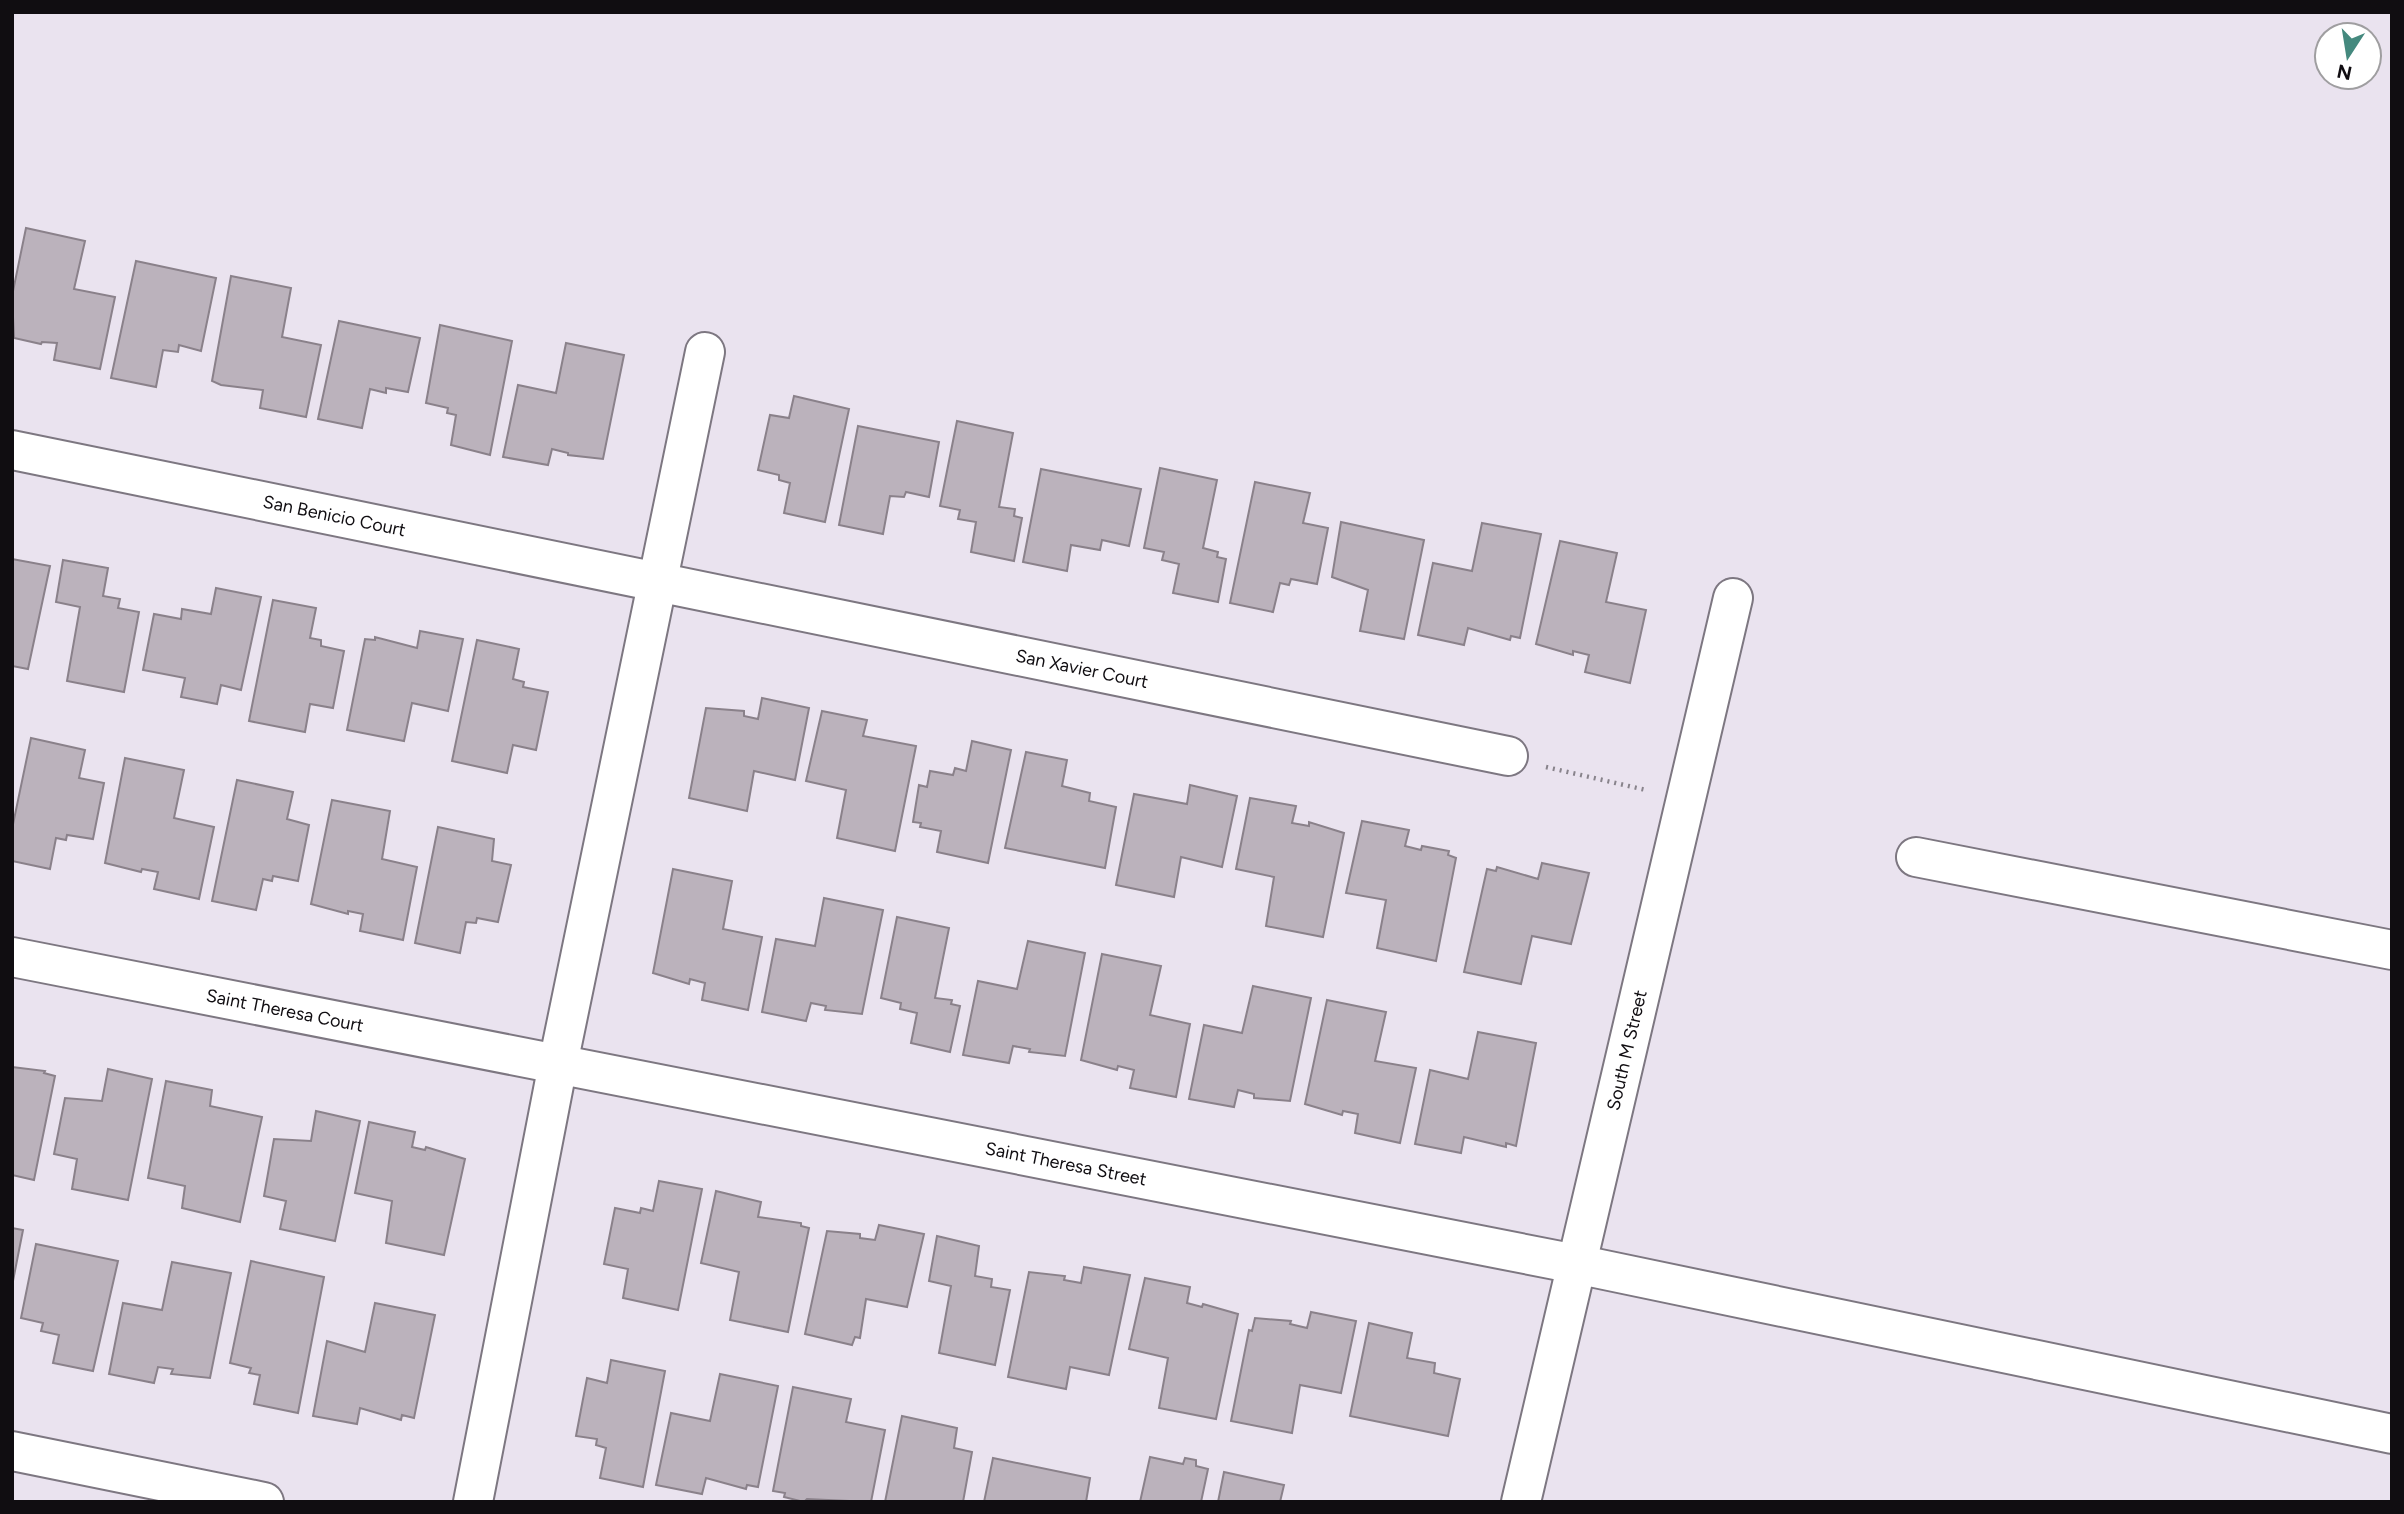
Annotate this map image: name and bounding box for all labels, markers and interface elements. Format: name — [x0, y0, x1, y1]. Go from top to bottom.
north arrow — [2313, 21, 2383, 91]
text: N — [2335, 59, 2354, 85]
street label: San Benicio Court — [261, 491, 408, 541]
street label: San Xavier Court — [1014, 645, 1150, 693]
street label: Saint Theresa Court — [204, 984, 366, 1037]
street label: South M Street — [1602, 988, 1652, 1113]
street label: Saint Theresa Street — [983, 1137, 1149, 1190]

